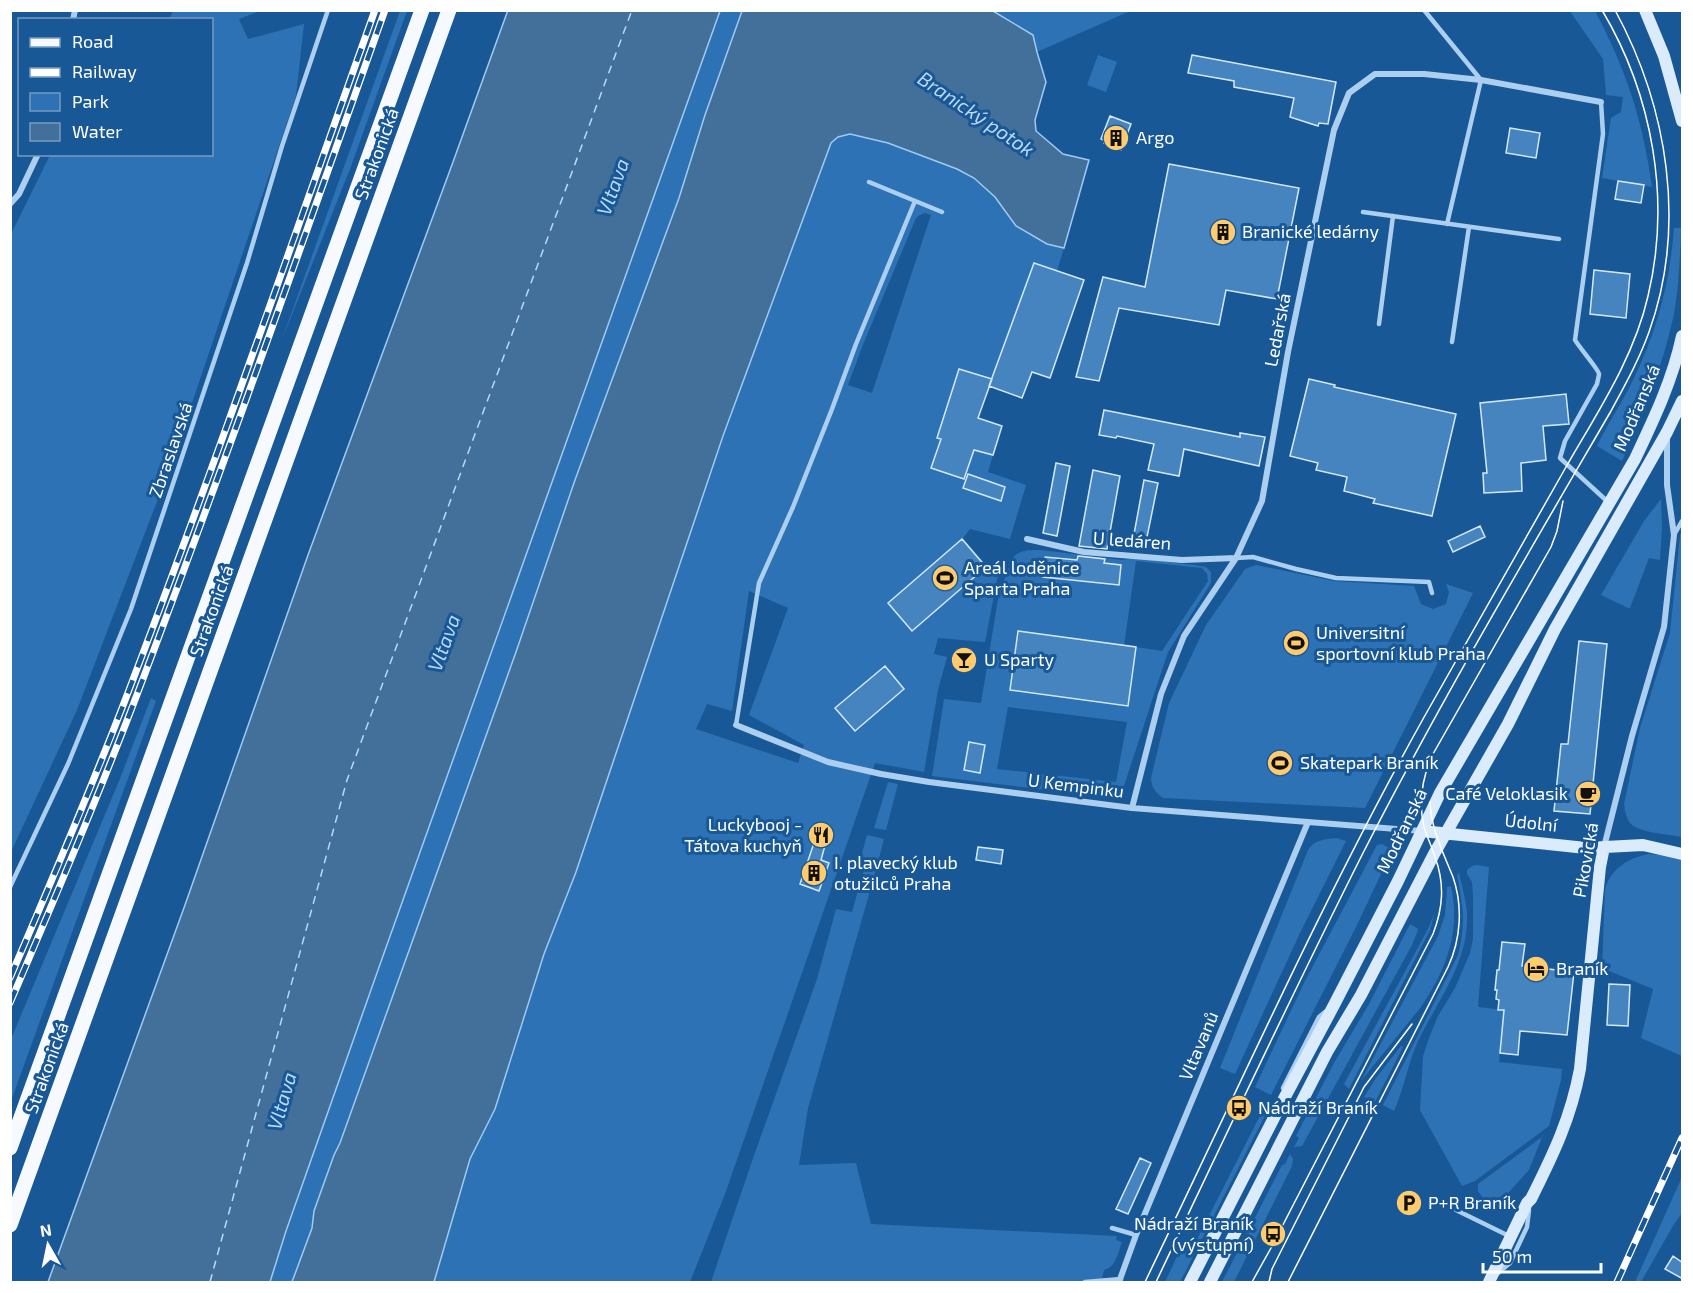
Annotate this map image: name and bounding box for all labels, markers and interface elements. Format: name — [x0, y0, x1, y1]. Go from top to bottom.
legend — [18, 18, 213, 156]
text: Road — [72, 30, 113, 52]
text: Railway — [72, 60, 137, 82]
water label: Branický potok — [913, 65, 1039, 162]
text: Park — [72, 90, 109, 112]
street label: Strakonická — [349, 105, 403, 202]
text: Water — [72, 120, 122, 142]
building icon: Argo — [1101, 123, 1131, 153]
place label: Argo — [1136, 126, 1175, 148]
water label: Vltava — [591, 155, 633, 218]
building icon: Branické ledárny — [1208, 217, 1238, 247]
place label: Branické ledárny — [1242, 220, 1379, 242]
street label: Ledařská — [1259, 291, 1295, 368]
street label: Modřanská — [1608, 361, 1664, 454]
street label: Zbraslavská — [143, 399, 197, 500]
street label: U ledáren — [1092, 526, 1172, 554]
place label: Areál loděnice Sparta Praha — [964, 556, 1079, 599]
street label: Strakonická — [184, 562, 238, 659]
sports icon: Areál loděnice Sparta Praha — [930, 563, 960, 593]
water label: Vltava — [422, 611, 464, 674]
place label: Universitní sportovní klub Praha — [1316, 621, 1486, 664]
sports icon: Universitní sportovní klub Praha — [1281, 628, 1311, 658]
bar icon: U Sparty — [949, 645, 979, 675]
place label: U Sparty — [984, 648, 1054, 670]
sports icon: Skatepark Braník — [1265, 748, 1295, 778]
place label: Skatepark Braník — [1300, 751, 1439, 773]
street label: U Kempinku — [1027, 768, 1125, 802]
cafe icon: Café Veloklasik — [1573, 779, 1603, 809]
place label: Café Veloklasik — [1445, 782, 1568, 804]
street label: Modřanská — [1371, 784, 1431, 877]
street label: Údolní — [1504, 808, 1559, 836]
place label: Luckybooj - Tátova kuchyň — [684, 813, 802, 856]
restaurant icon: Luckybooj - Tátova kuchyň — [806, 820, 836, 850]
street label: Pikovická — [1568, 821, 1602, 899]
place label: I. plavecký klub otužilců Praha — [834, 851, 958, 894]
building icon: I. plavecký klub otužilců Praha — [799, 858, 829, 888]
hotel icon: Braník — [1521, 954, 1551, 984]
place label: Braník — [1556, 957, 1608, 979]
street label: Vltavanů — [1174, 1008, 1222, 1083]
street label: Strakonická — [19, 1019, 73, 1116]
water label: Vltava — [261, 1069, 301, 1132]
bus stop icon: Nádraží Braník — [1224, 1093, 1254, 1123]
place label: Nádraží Braník — [1258, 1096, 1378, 1118]
parking icon: P+R Braník — [1394, 1188, 1424, 1218]
place label: P+R Braník — [1428, 1191, 1516, 1213]
place label: Nádraží Braník (výstupní) — [1134, 1212, 1254, 1255]
north arrow — [18, 1215, 78, 1275]
text: N — [38, 1219, 53, 1240]
bus stop icon: Nádraží Braník (výstupní) — [1258, 1219, 1288, 1249]
scale bar — [1483, 1236, 1602, 1274]
text: 50 m — [1492, 1245, 1532, 1267]

